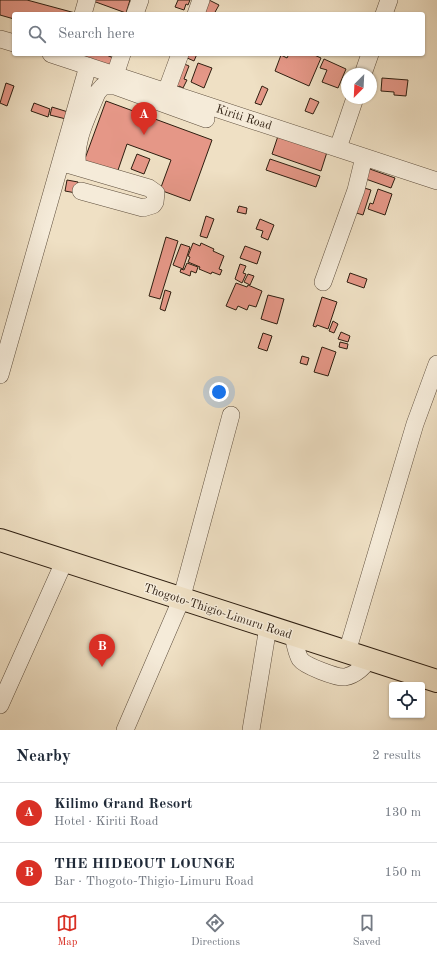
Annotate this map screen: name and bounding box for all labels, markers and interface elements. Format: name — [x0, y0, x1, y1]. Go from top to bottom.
search box — [12, 12, 425, 56]
icon: search — [26, 23, 48, 45]
text: Search here — [58, 27, 135, 42]
north arrow — [341, 68, 377, 104]
pin: A — [131, 102, 157, 135]
street label: Kiriti Road — [214, 103, 273, 133]
your location — [209, 382, 229, 402]
street label: Thogoto-Thigio-Limuru Road — [142, 582, 293, 642]
pin: B — [89, 634, 115, 667]
map controls — [389, 682, 425, 718]
button: locate — [389, 682, 425, 718]
text: Nearby — [16, 748, 71, 765]
text: 2 results — [372, 749, 421, 762]
text: Kilimo Grand Resort — [54, 797, 192, 812]
text: A — [24, 806, 34, 819]
text: 130 m — [384, 806, 421, 819]
text: Hotel · Kiriti Road — [54, 815, 159, 828]
text: THE HIDEOUT LOUNGE — [54, 857, 235, 872]
text: B — [24, 866, 34, 879]
text: 150 m — [384, 866, 421, 879]
text: Bar · Thogoto-Thigio-Limuru Road — [54, 875, 254, 888]
tab: Map — [56, 912, 78, 950]
tab: Directions — [191, 912, 240, 950]
tab: Saved — [353, 912, 381, 950]

